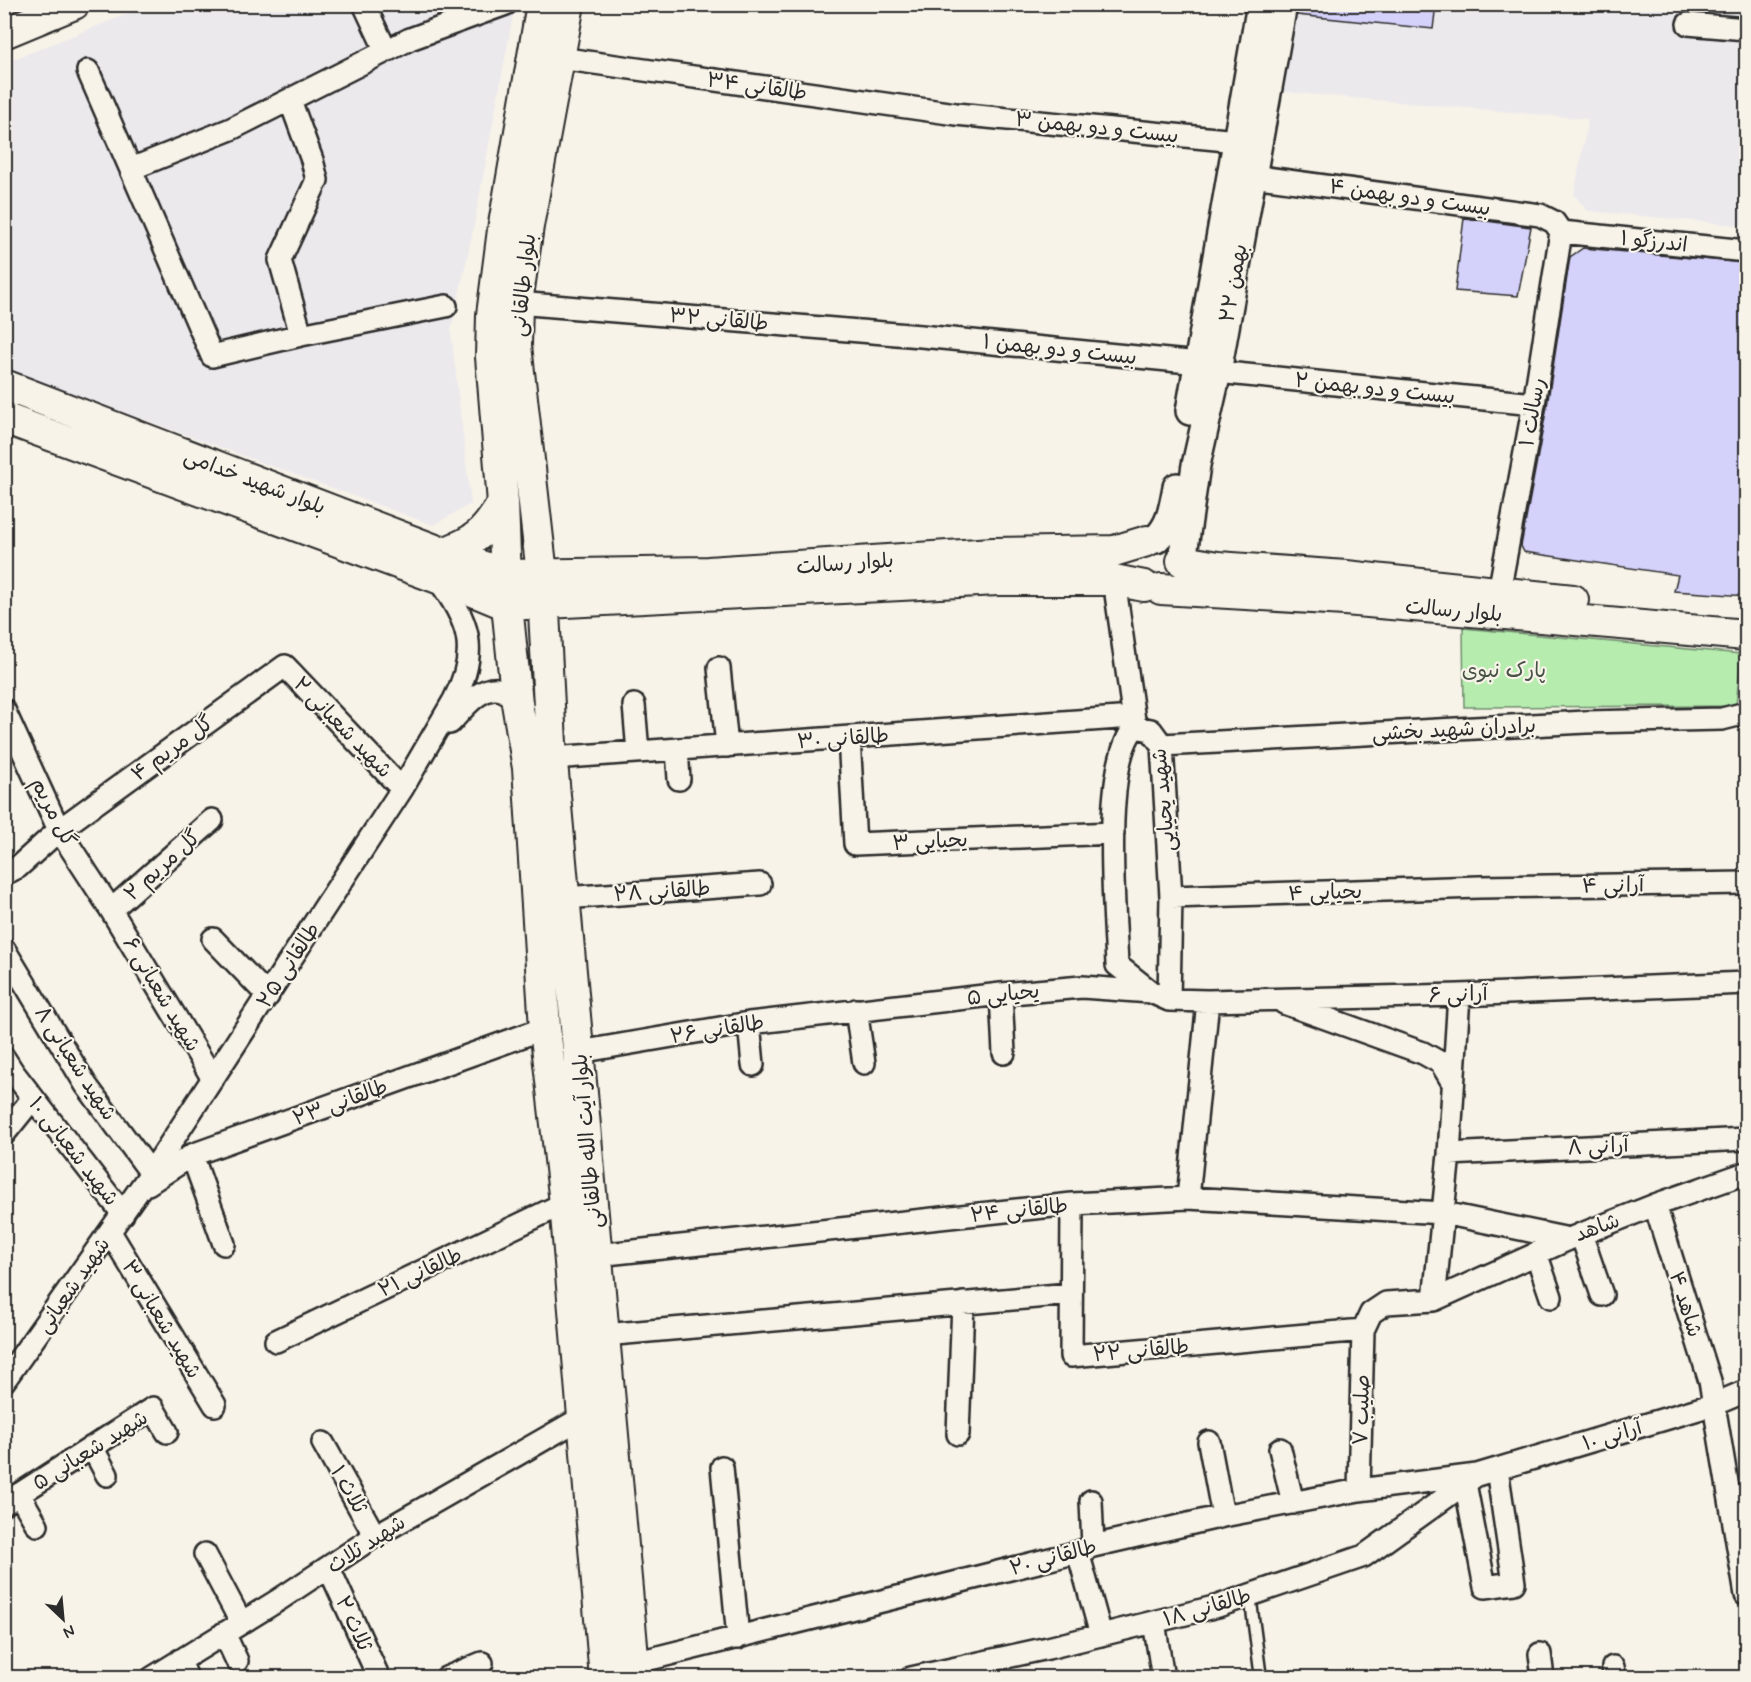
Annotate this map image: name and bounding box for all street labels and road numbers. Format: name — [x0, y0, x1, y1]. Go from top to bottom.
street label: طالقانی ۳۴ — [705, 66, 809, 108]
street label: بیست و دو بهمن ۳ — [1014, 105, 1180, 151]
street label: بیست و دو بهمن ۴ — [1327, 173, 1492, 223]
street label: اندرزگو ۱ — [1619, 225, 1689, 259]
street label: بلوار طالقانی — [505, 232, 543, 338]
street label: ۲۲ بهمن — [1213, 242, 1255, 325]
street label: طالقانی ۳۲ — [668, 302, 770, 338]
street label: بیست و دو بهمن ۱ — [982, 328, 1138, 372]
street label: بیست و دو بهمن ۲ — [1293, 367, 1457, 411]
street label: رسالت ۱ — [1513, 375, 1553, 449]
street label: بلوار شهید خدامی — [180, 442, 329, 522]
street label: بلوار رسالت — [795, 547, 895, 581]
street label: بلوار رسالت — [1404, 593, 1504, 629]
street label: شهید شعبانی ۲ — [287, 671, 398, 785]
street label: گل مریم ۴ — [126, 709, 220, 789]
street label: برادران شهید بخشی — [1371, 712, 1537, 748]
street label: طالقانی ۳۰ — [796, 722, 890, 756]
street label: شهید یحیایی — [1146, 747, 1182, 853]
street label: گل مریم — [23, 773, 82, 852]
street label: گل مریم ۲ — [118, 824, 208, 908]
street label: یحیایی ۳ — [892, 826, 968, 858]
street label: آرانی ۴ — [1582, 871, 1645, 901]
street label: طالقانی ۲۸ — [613, 875, 711, 909]
street label: یحیایی ۴ — [1288, 878, 1363, 908]
street label: طالقانی ۲۵ — [251, 917, 327, 1014]
street label: شهید شعبانی ۶ — [116, 932, 206, 1057]
street label: یحیایی ۵ — [965, 977, 1041, 1013]
street label: آرانی ۶ — [1428, 980, 1489, 1010]
street label: شهید شعبانی ۸ — [28, 1001, 123, 1126]
street label: طالقانی ۲۶ — [668, 1009, 766, 1051]
street label: بلوار آیت الله طالقانی — [566, 1052, 610, 1229]
street label: طالقانی ۲۳ — [289, 1073, 392, 1133]
street label: شهید شعبانی ۱۰ — [22, 1091, 125, 1212]
street label: آرانی ۸ — [1567, 1131, 1630, 1163]
street label: طالقانی ۲۴ — [969, 1192, 1069, 1230]
street label: شاهد — [1571, 1207, 1624, 1249]
street label: شهید شعبانی — [30, 1232, 117, 1339]
street label: طالقانی ۲۱ — [374, 1241, 467, 1305]
street label: شهید شعبانی ۳ — [115, 1255, 208, 1384]
street label: شاهد ۴ — [1662, 1268, 1708, 1341]
street label: طالقانی ۲۲ — [1092, 1333, 1190, 1369]
street label: صلیب ۷ — [1347, 1374, 1377, 1446]
street label: شهید شعبانی ۵ — [27, 1404, 154, 1498]
street label: آرانی ۱۰ — [1579, 1413, 1646, 1458]
street label: ثلاث ۱ — [323, 1460, 373, 1519]
street label: شهید ثلاث — [322, 1509, 411, 1581]
street label: طالقانی ۲۰ — [1007, 1533, 1100, 1583]
street label: طالقانی ۱۸ — [1160, 1582, 1255, 1634]
street label: ثلاث ۲ — [328, 1591, 378, 1656]

